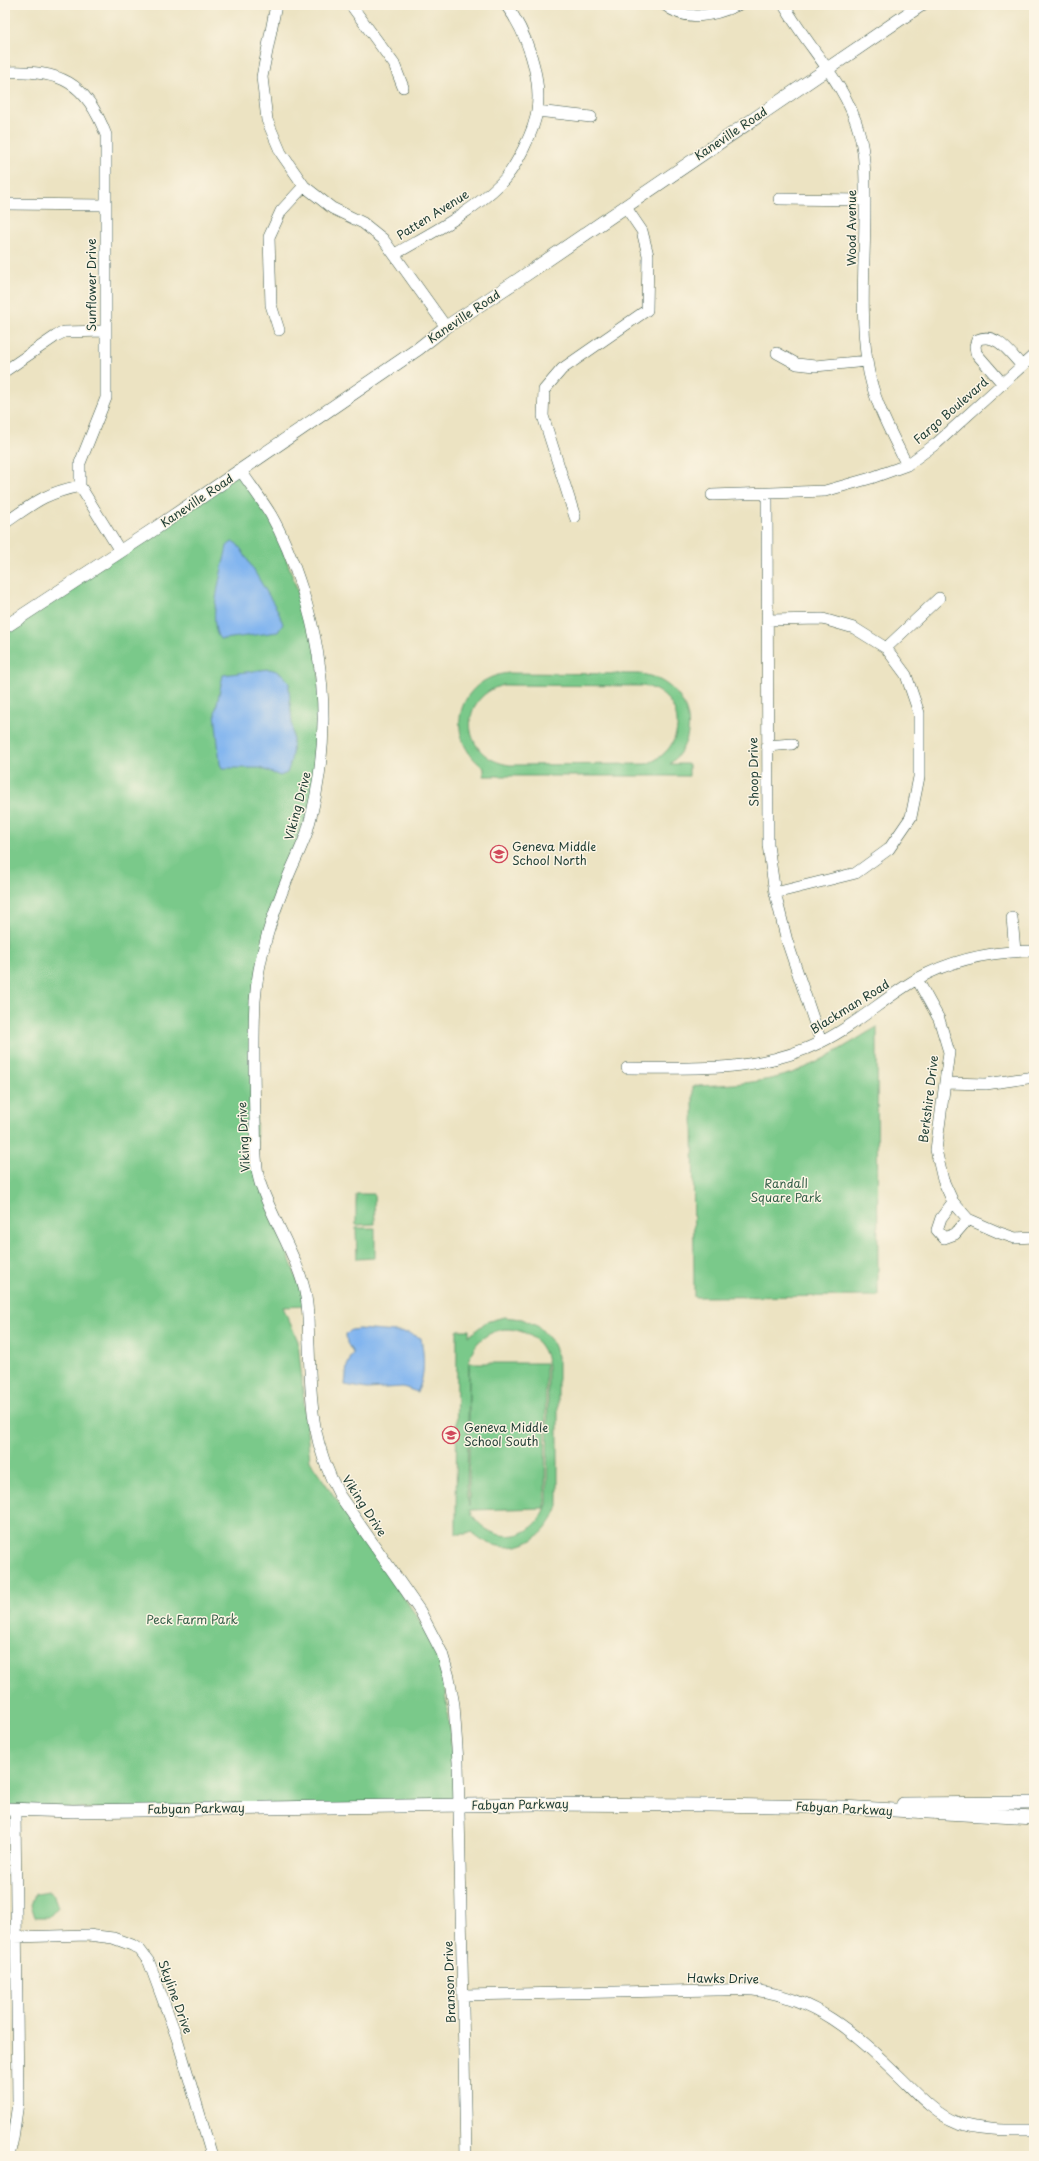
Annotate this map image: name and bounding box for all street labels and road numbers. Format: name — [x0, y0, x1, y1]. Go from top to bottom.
street label: Kaneville Road — [690, 102, 771, 164]
street label: Patten Avenue — [393, 185, 472, 244]
street label: Wood Avenue — [842, 189, 860, 266]
street label: Sunflower Drive — [82, 238, 100, 332]
street label: Kaneville Road — [423, 285, 504, 347]
street label: Fargo Boulevard — [909, 372, 992, 448]
street label: Kaneville Road — [156, 469, 237, 531]
street label: Shoop Drive — [743, 737, 763, 807]
street label: Viking Drive — [279, 769, 315, 842]
street label: Blackman Road — [806, 975, 892, 1038]
street label: Berkshire Drive — [914, 1054, 942, 1144]
street label: Viking Drive — [232, 1101, 254, 1173]
street label: Viking Drive — [338, 1471, 392, 1540]
street label: Fabyan Parkway — [471, 1794, 569, 1814]
street label: Fabyan Parkway — [795, 1796, 893, 1820]
street label: Fabyan Parkway — [147, 1798, 245, 1818]
street label: Branson Drive — [439, 1940, 459, 2024]
street label: Skyline Drive — [154, 1957, 198, 2036]
street label: Hawks Drive — [687, 1968, 759, 1988]

